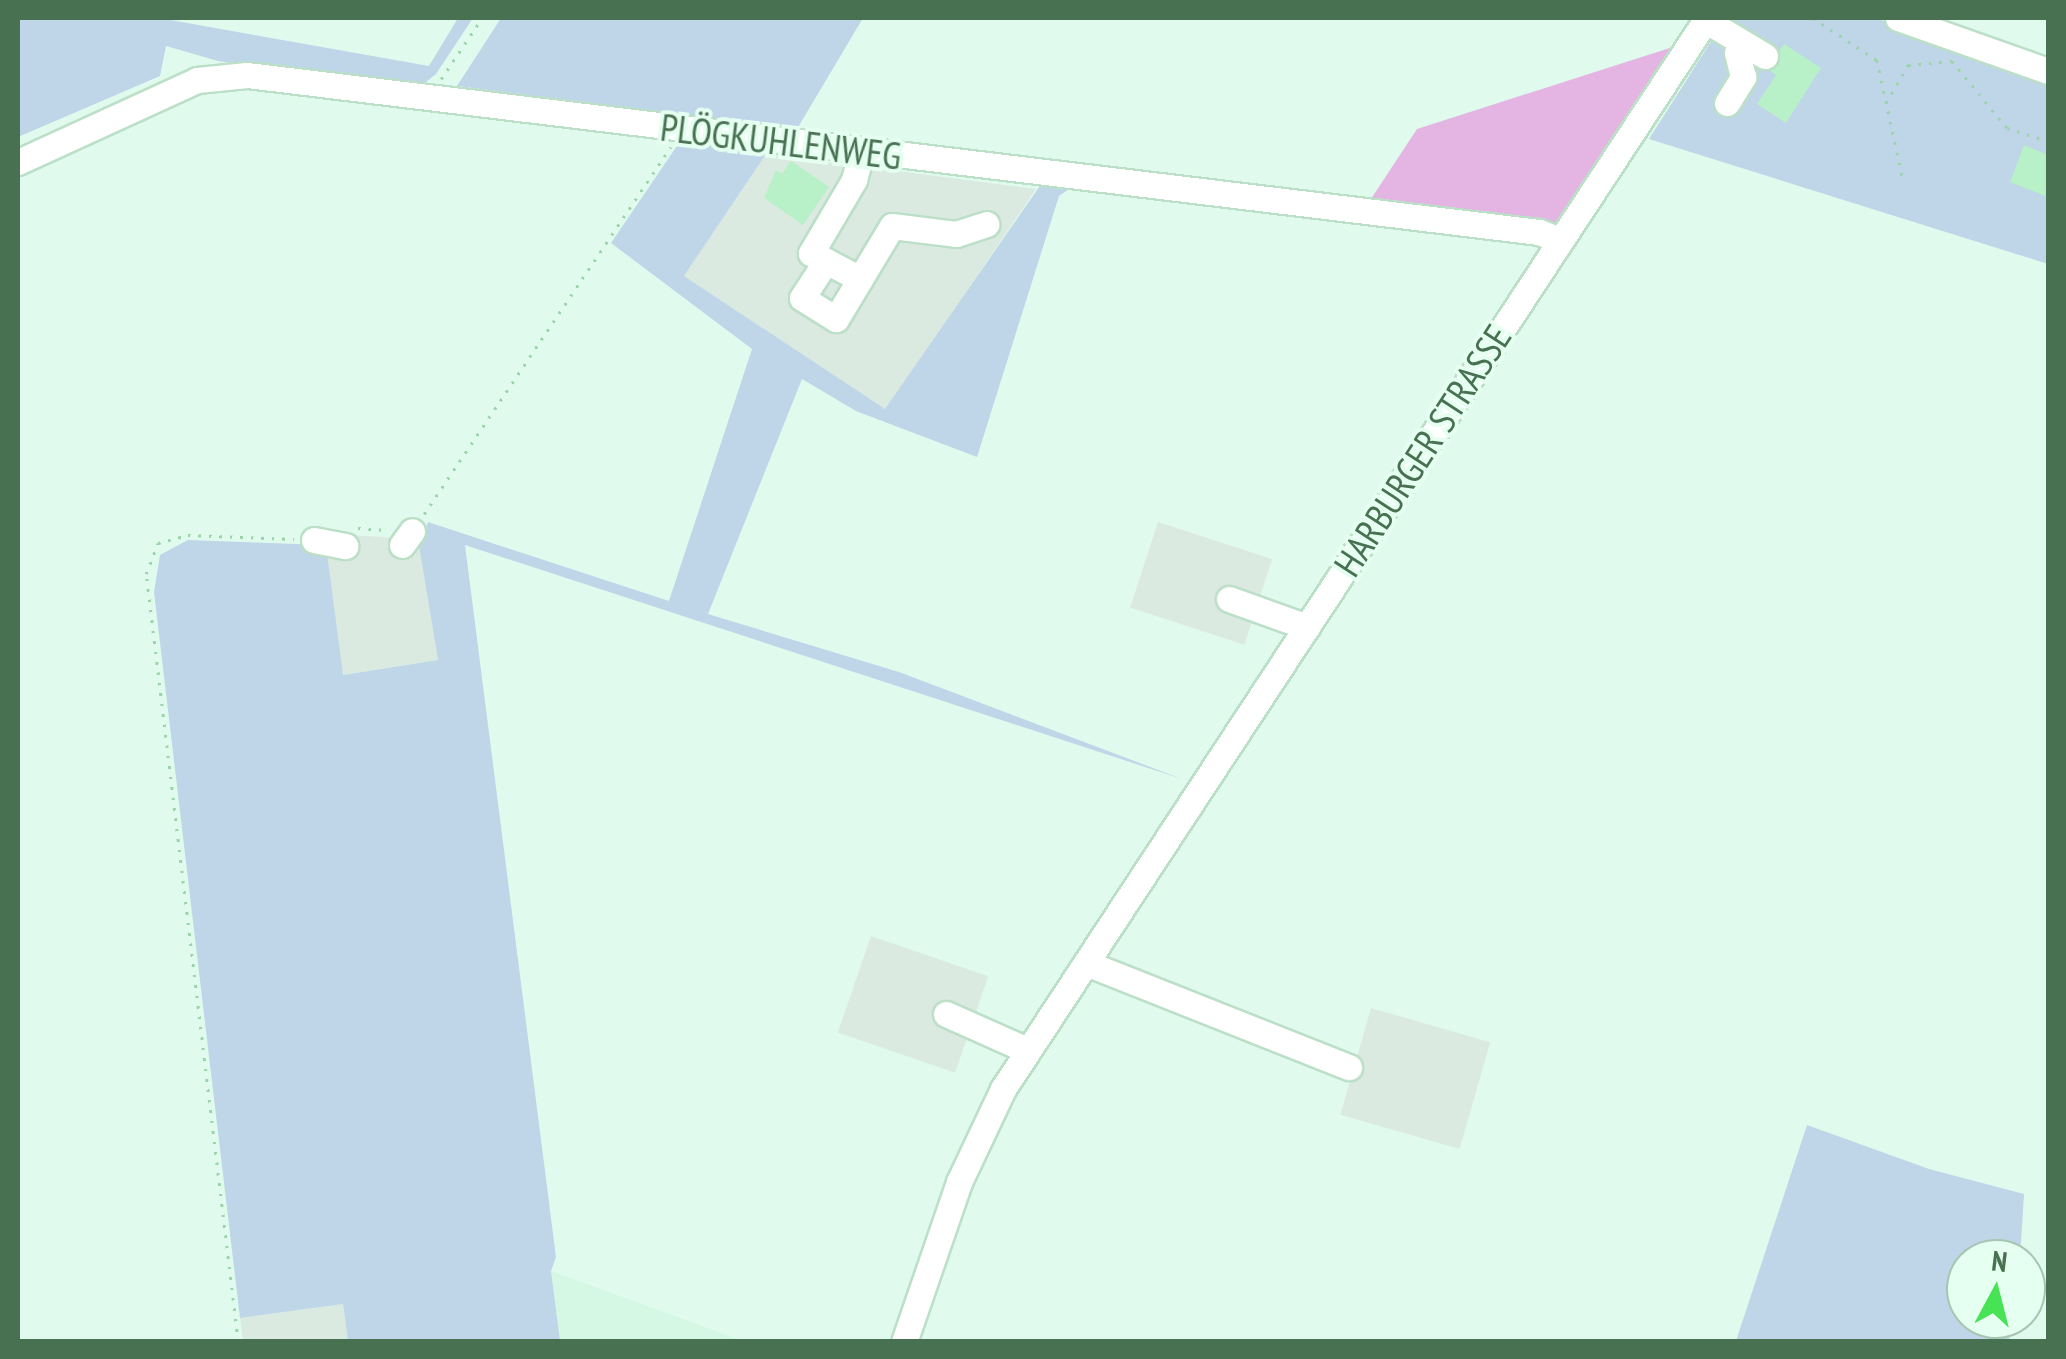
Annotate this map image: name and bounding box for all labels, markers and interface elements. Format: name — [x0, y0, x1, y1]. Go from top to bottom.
street label: PLÖGKUHLENWEG — [658, 104, 904, 178]
street label: HARBURGER STRASSE — [1324, 316, 1520, 584]
north arrow — [1946, 1239, 2046, 1339]
text: N — [1990, 1241, 2009, 1280]

